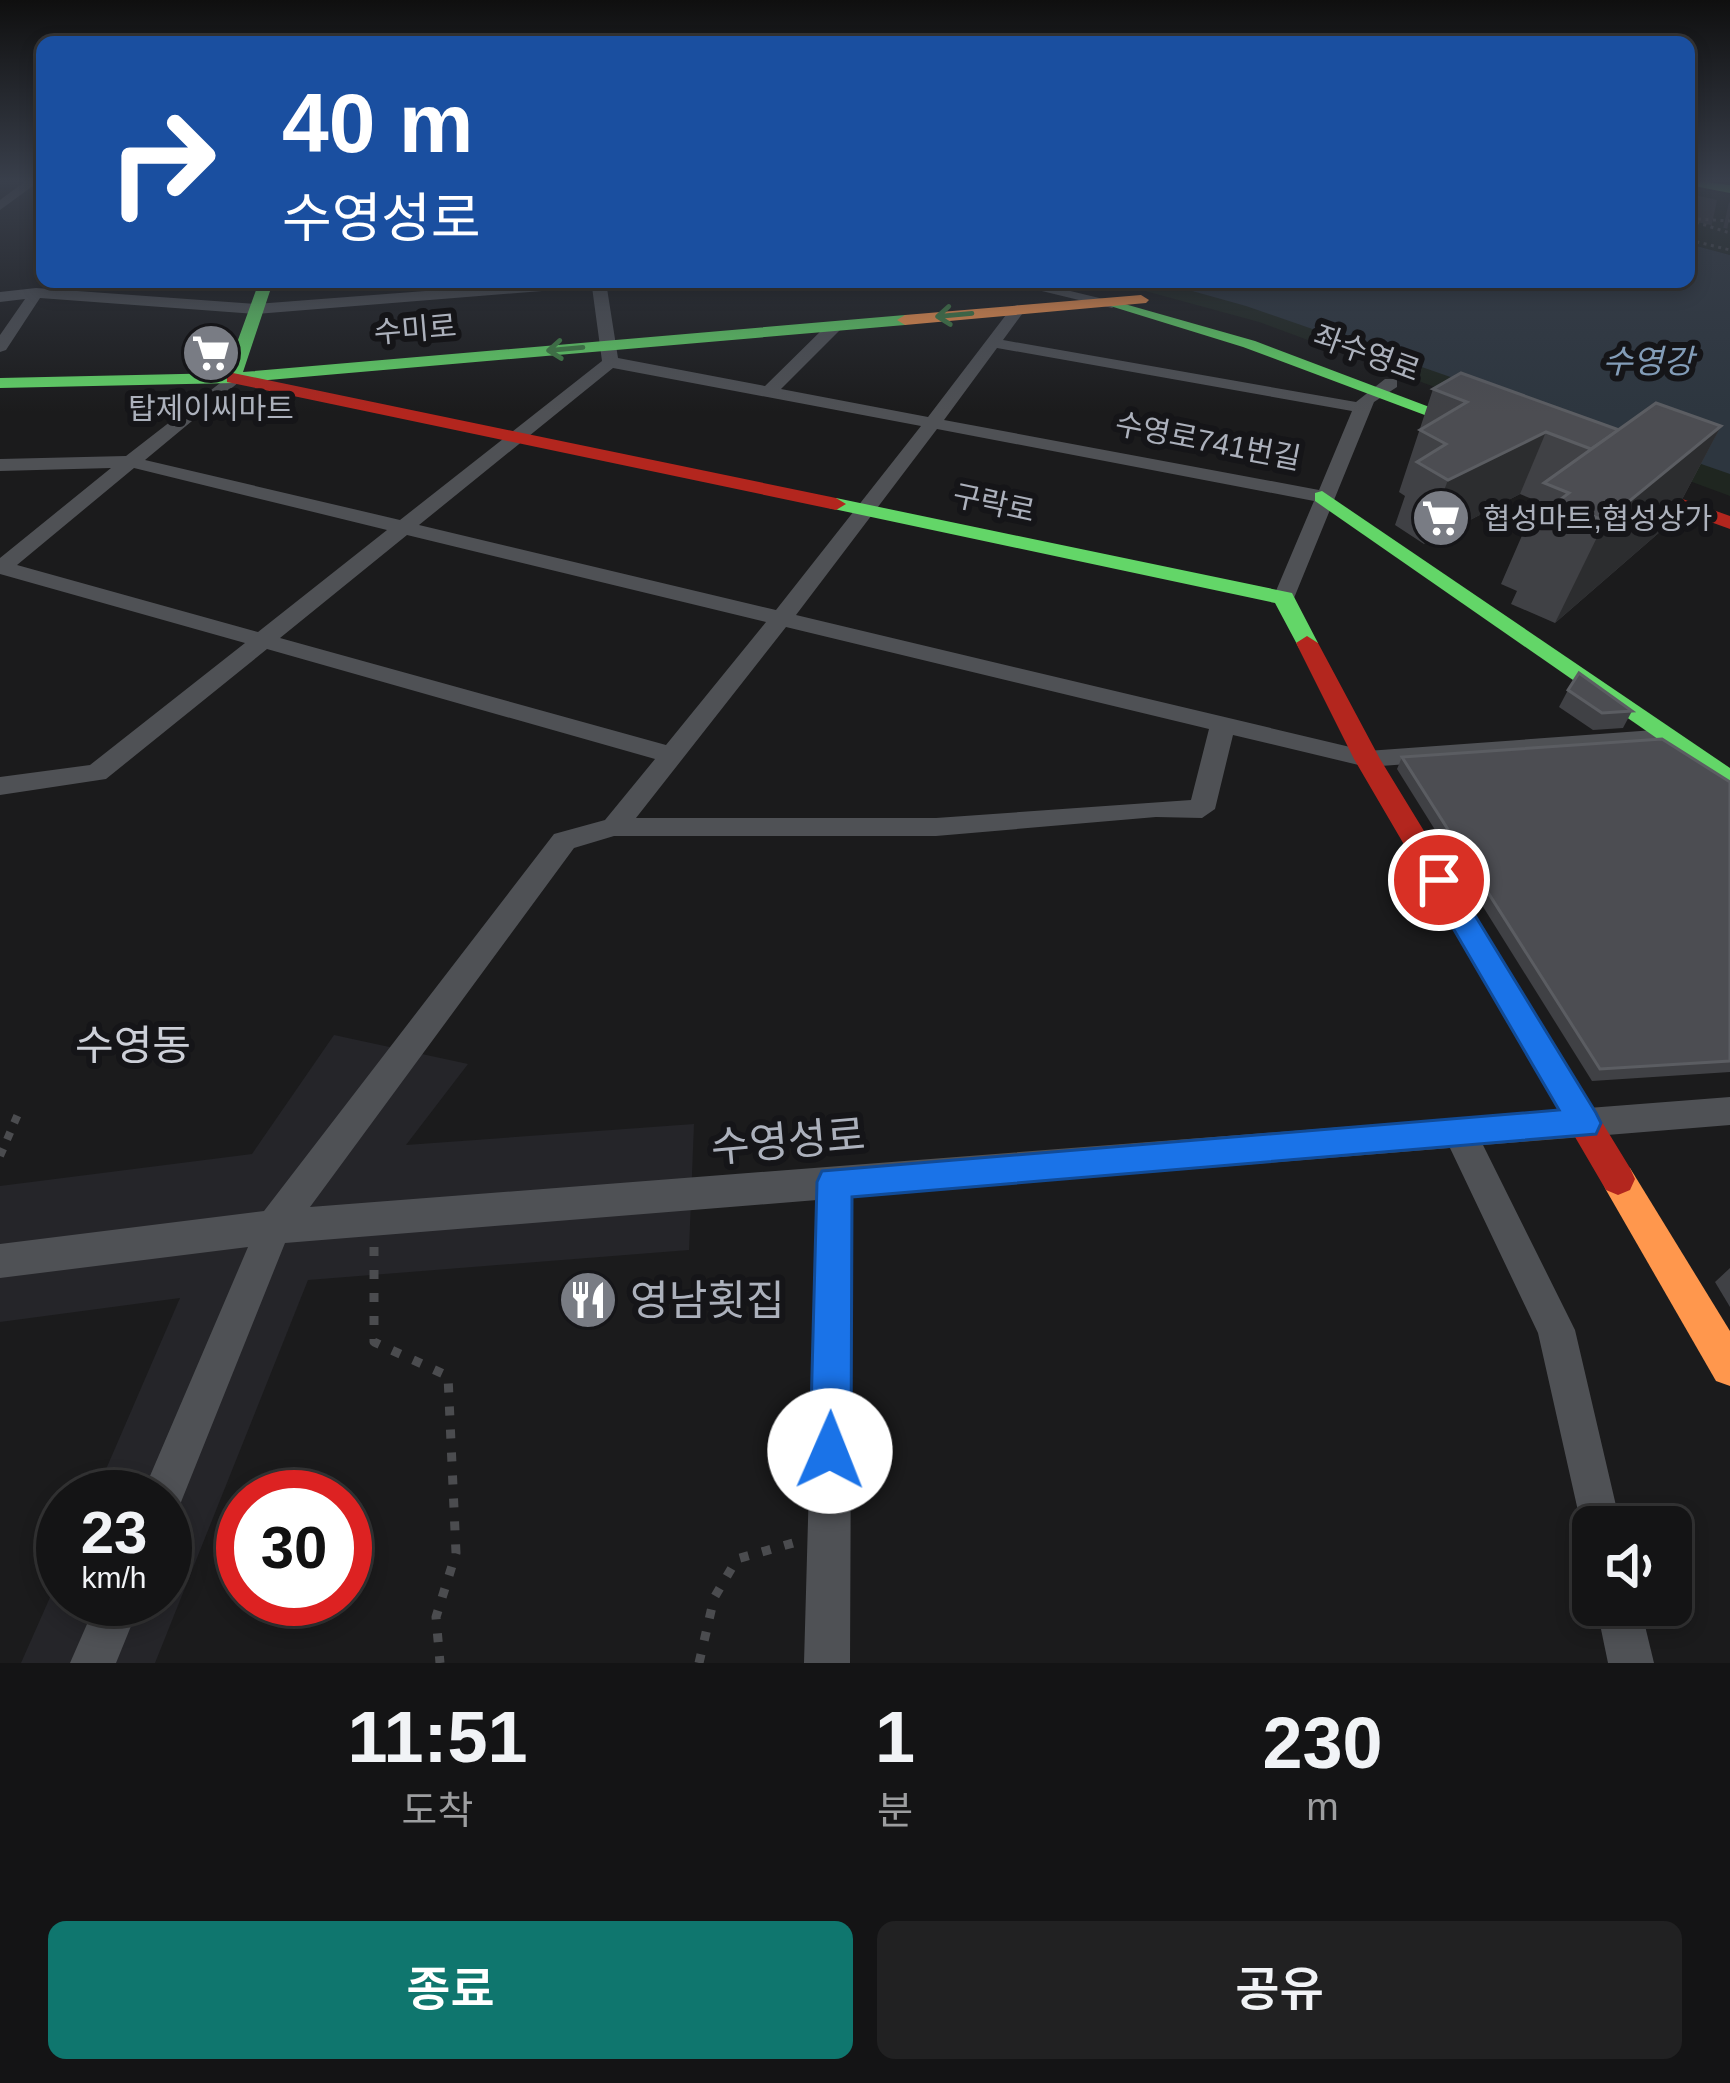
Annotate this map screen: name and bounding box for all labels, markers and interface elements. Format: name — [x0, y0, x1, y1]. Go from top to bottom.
text: 40 m — [282, 76, 473, 170]
icon: right — [84, 84, 240, 240]
text: 수영성로 — [282, 188, 481, 248]
one-way arrow — [935, 304, 974, 327]
street label: 수미로 — [372, 309, 458, 349]
street label: 좌수영로 — [1309, 319, 1425, 387]
supermarket icon: 탑제이씨마트 — [180, 322, 242, 384]
one-way arrow — [547, 338, 586, 361]
water label: 수영강 — [1602, 343, 1698, 380]
place label: 탑제이씨마트 — [128, 392, 294, 425]
street label: 수영로741번길 — [1113, 407, 1303, 475]
street label: 구락로 — [950, 478, 1038, 528]
supermarket icon: 협성마트,협성상가 — [1410, 487, 1472, 549]
place label: 협성마트,협성상가 — [1483, 502, 1712, 535]
pin — [1388, 829, 1490, 931]
icon: arrive — [1406, 847, 1472, 913]
district label: 수영동 — [75, 1022, 191, 1069]
street label: 수영성로 — [709, 1111, 867, 1171]
restaurant icon: 영남횟집 — [557, 1269, 619, 1331]
place label: 영남횟집 — [630, 1277, 785, 1324]
position arrow — [767, 1388, 893, 1514]
speed limit sign: 30 — [216, 1470, 372, 1626]
text: 23 — [81, 1499, 147, 1566]
map controls — [1572, 1506, 1692, 1626]
button: sound — [1572, 1506, 1692, 1626]
text: km/h — [81, 1561, 147, 1594]
text: 11:51 — [347, 1697, 528, 1777]
text: 1 — [875, 1697, 915, 1777]
text: 230 — [1262, 1703, 1383, 1783]
text: m — [1306, 1785, 1339, 1828]
text: 도착 — [402, 1789, 473, 1832]
text: 분 — [877, 1789, 913, 1832]
button: 종료 — [48, 1921, 853, 2059]
button: 공유 — [877, 1921, 1682, 2059]

